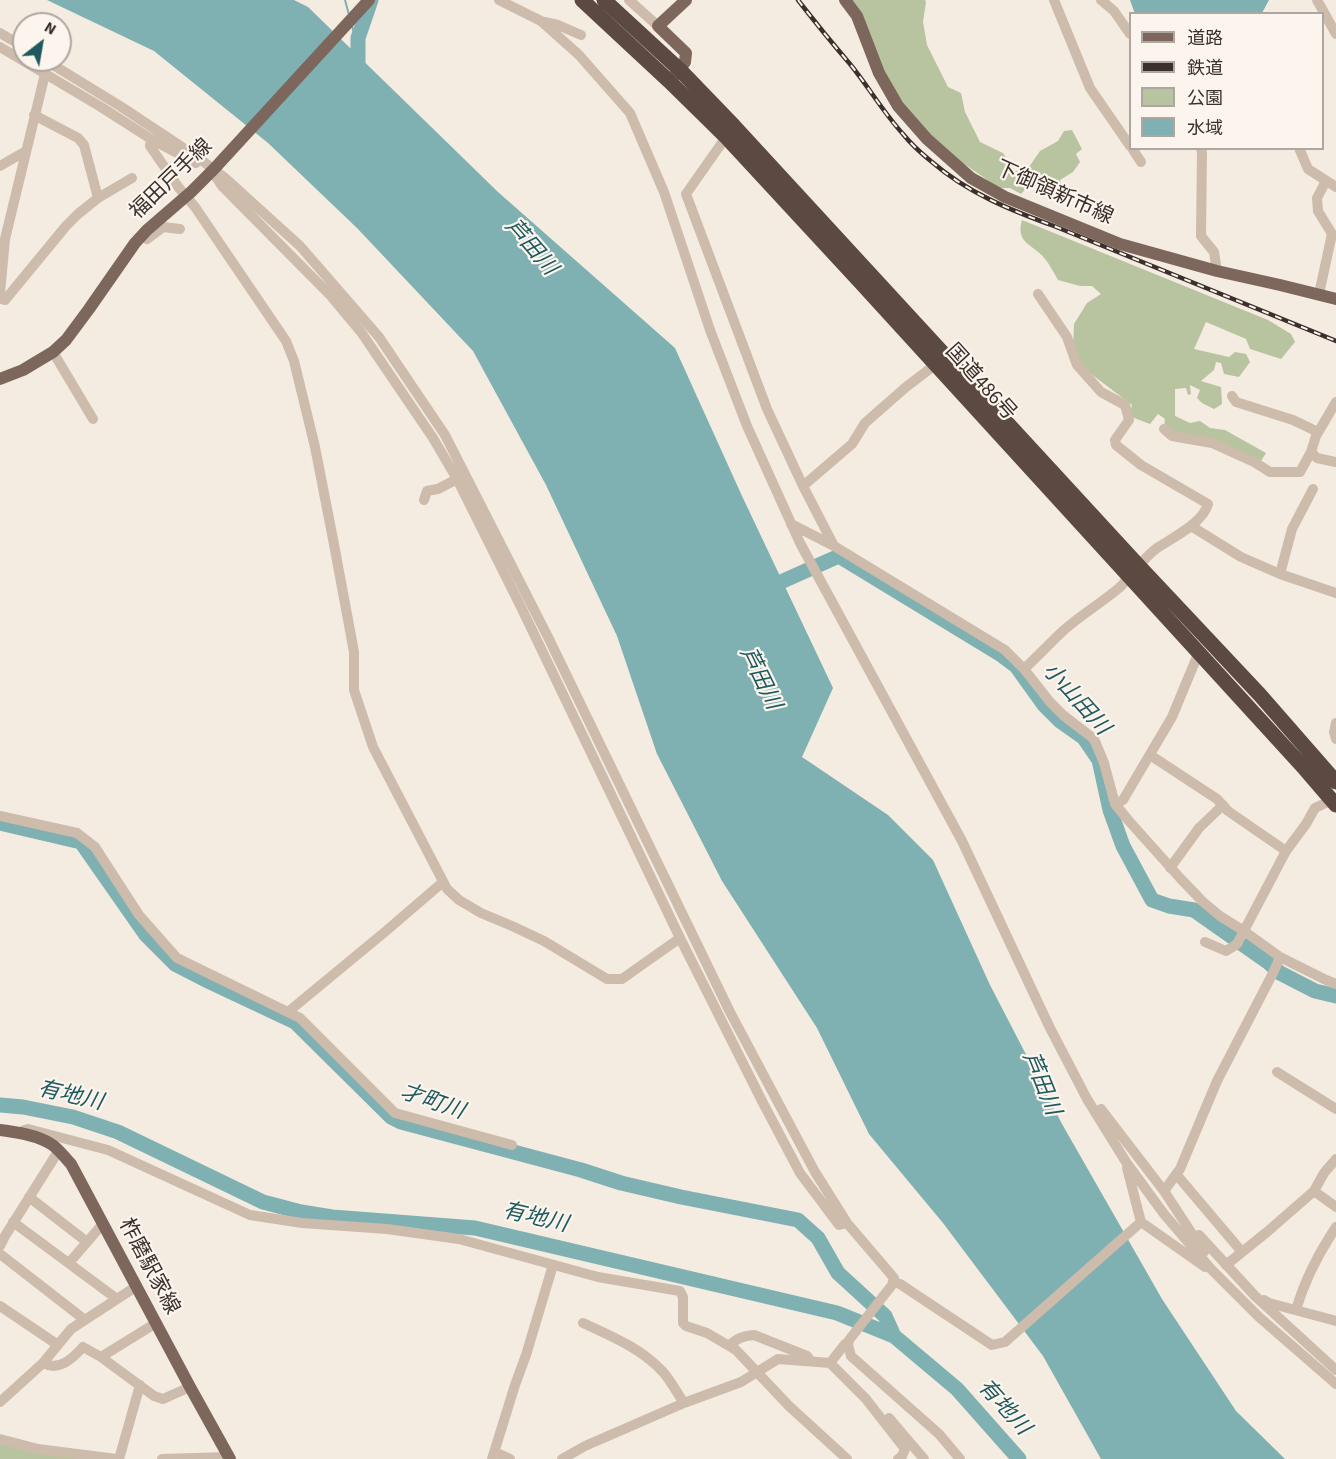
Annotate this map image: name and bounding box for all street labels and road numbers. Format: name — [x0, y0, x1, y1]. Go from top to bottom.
street label: 福田戸手線 — [125, 134, 219, 226]
street label: 下御領新市線 — [991, 157, 1117, 231]
street label: 国道486号 — [939, 340, 1021, 426]
street label: 柞磨駅家線 — [112, 1215, 184, 1319]

